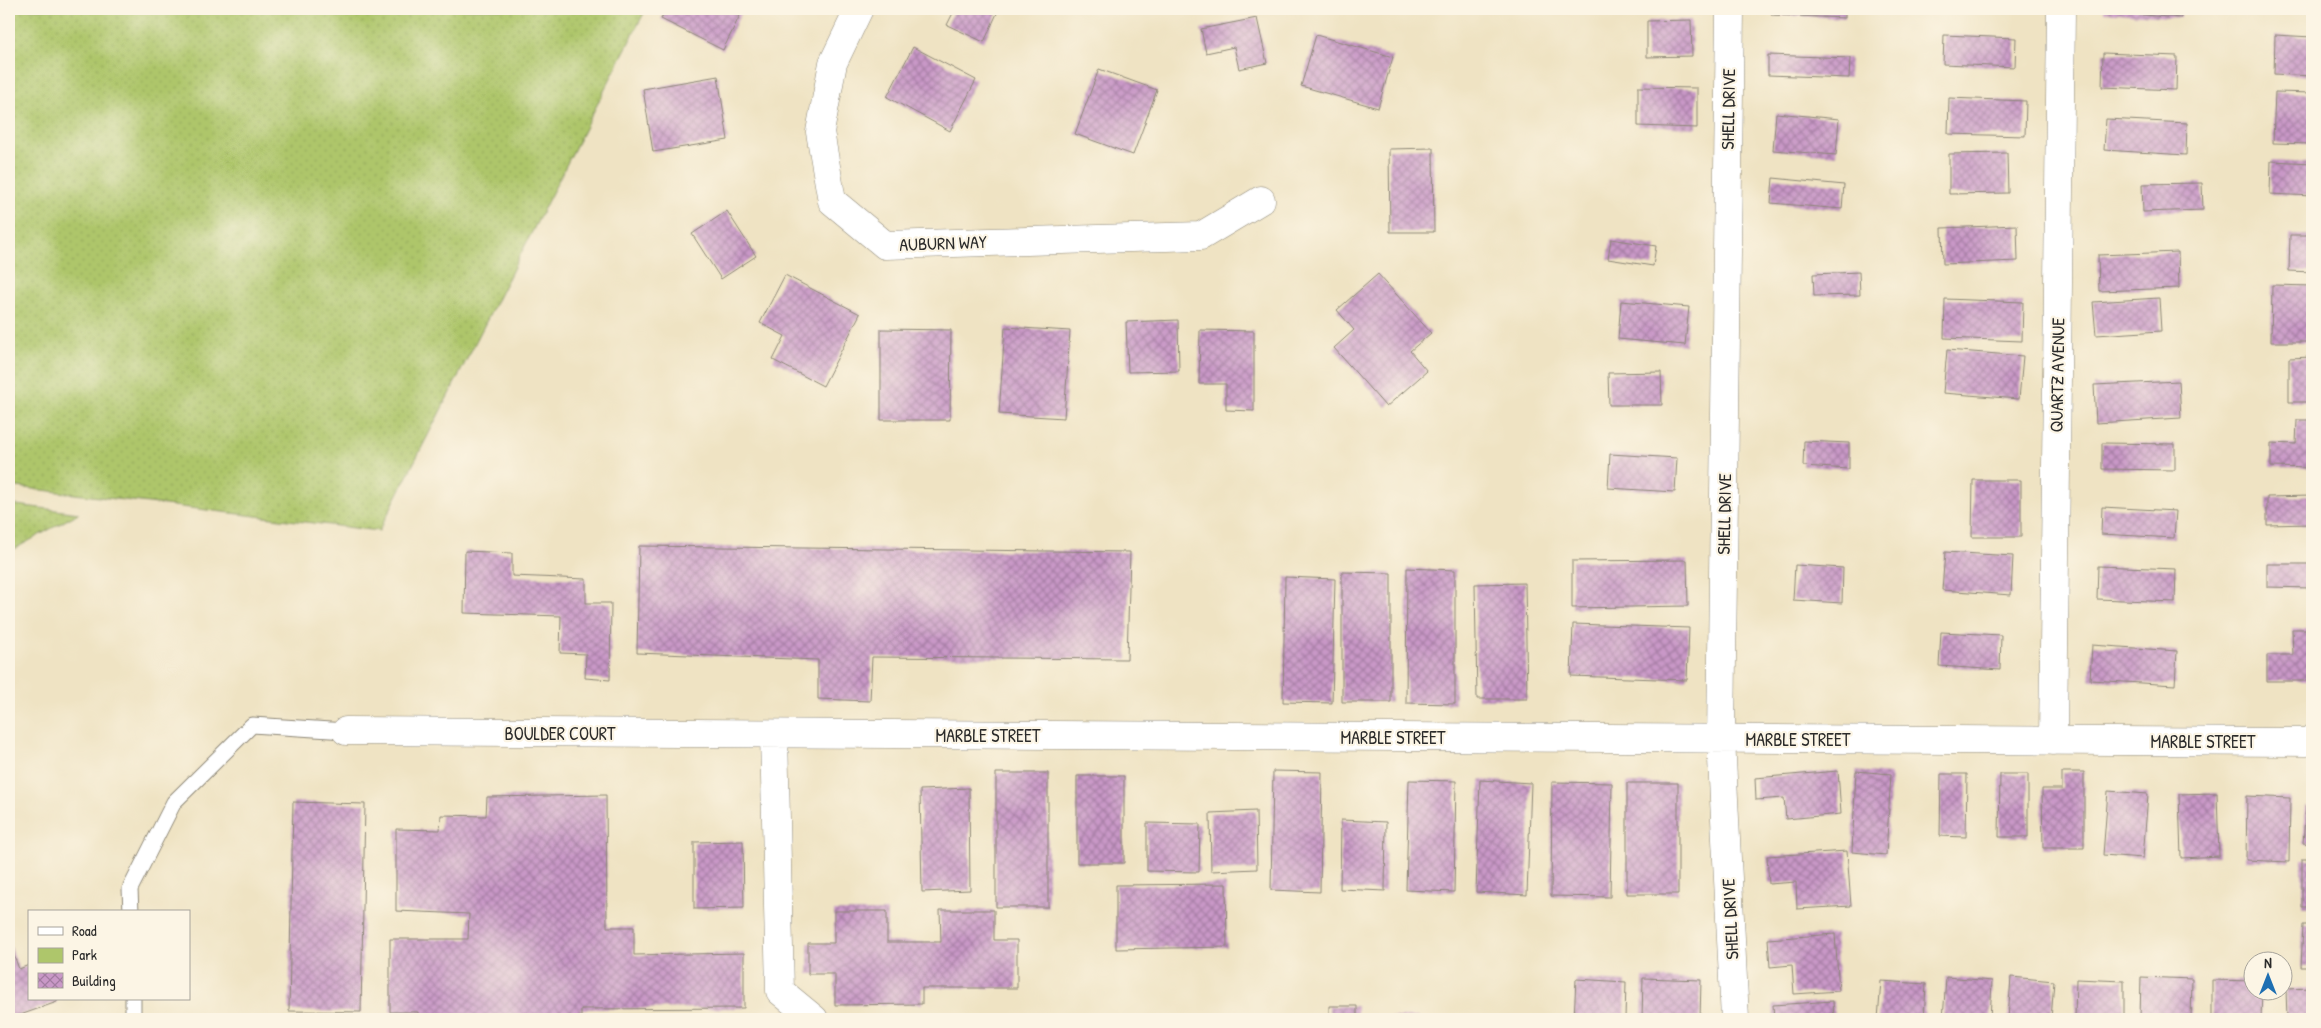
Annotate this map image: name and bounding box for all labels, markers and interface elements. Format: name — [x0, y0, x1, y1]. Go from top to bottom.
street label: SHELL DRIVE — [1715, 68, 1741, 150]
street label: AUBURN WAY — [899, 229, 987, 257]
street label: QUARTZ AVENUE — [2044, 317, 2070, 433]
street label: SHELL DRIVE — [1711, 473, 1737, 555]
street label: BOULDER COURT — [505, 721, 616, 746]
street label: MARBLE STREET — [936, 723, 1041, 748]
street label: MARBLE STREET — [1341, 725, 1446, 750]
street label: MARBLE STREET — [1746, 727, 1851, 752]
street label: MARBLE STREET — [2151, 729, 2256, 754]
street label: SHELL DRIVE — [1715, 878, 1745, 960]
legend — [28, 910, 190, 1000]
text: Road — [72, 920, 97, 941]
text: Park — [72, 944, 97, 965]
north arrow — [2244, 950, 2294, 1000]
text: N — [2264, 953, 2272, 972]
text: Building — [72, 970, 116, 991]

